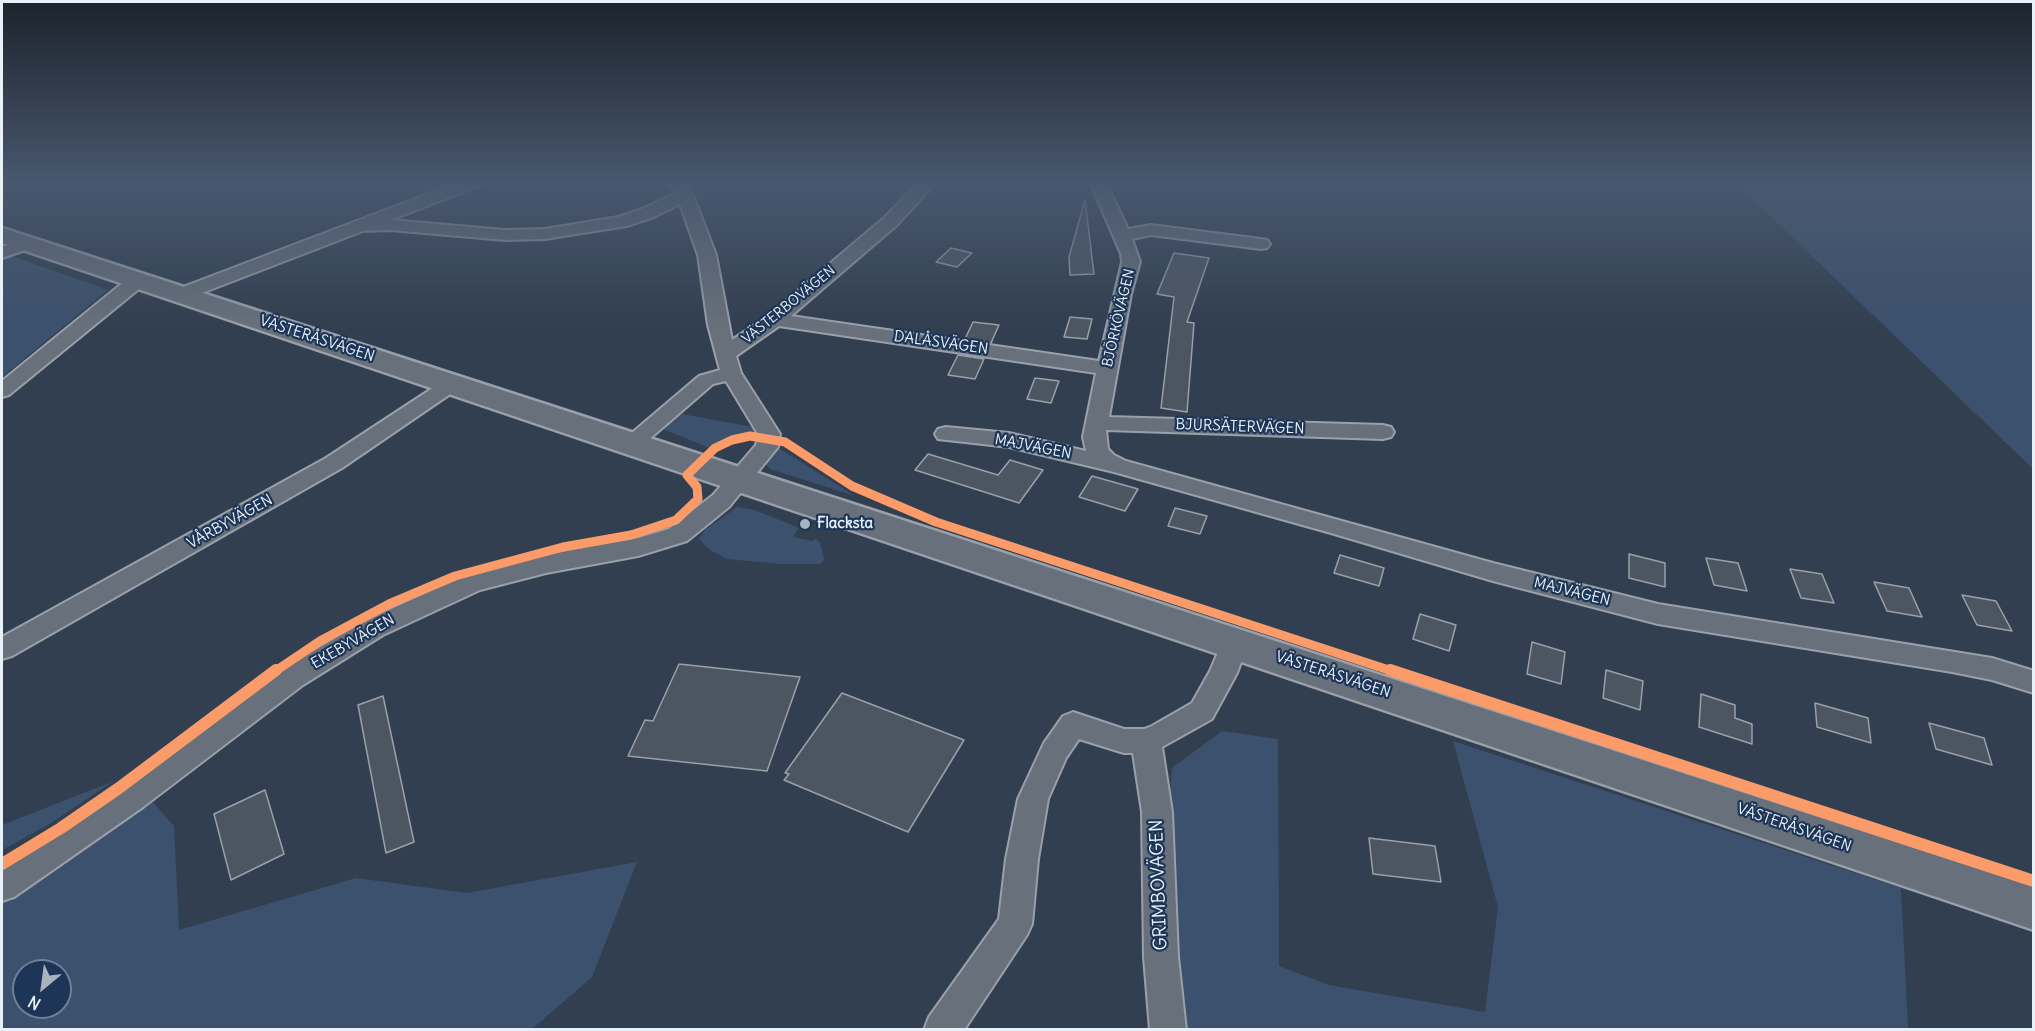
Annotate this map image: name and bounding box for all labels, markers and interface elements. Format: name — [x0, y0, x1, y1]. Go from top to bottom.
street label: VÄSTERBOVÄGEN — [739, 262, 839, 348]
street label: BJÖRKÖVÄGEN — [1100, 267, 1138, 369]
street label: VÄSTERÅSVÄGEN — [257, 312, 377, 366]
street label: DALÅSVÄGEN — [893, 327, 989, 359]
street label: BJURSÄTERVÄGEN — [1175, 416, 1305, 438]
street label: MAJVÄGEN — [993, 431, 1073, 463]
street label: VÅRBYVÄGEN — [184, 491, 276, 553]
place label: Flacksta — [817, 515, 873, 533]
marker: Flacksta — [798, 517, 812, 531]
street label: MAJVÄGEN — [1532, 574, 1612, 610]
street label: EKEBYVÄGEN — [308, 611, 398, 673]
street label: VÄSTERÅSVÄGEN — [1273, 648, 1393, 702]
street label: VÄSTERÅSVÄGEN — [1734, 800, 1854, 856]
street label: GRIMBOVÄGEN — [1146, 819, 1172, 951]
north arrow — [12, 959, 72, 1019]
text: N — [25, 992, 44, 1014]

